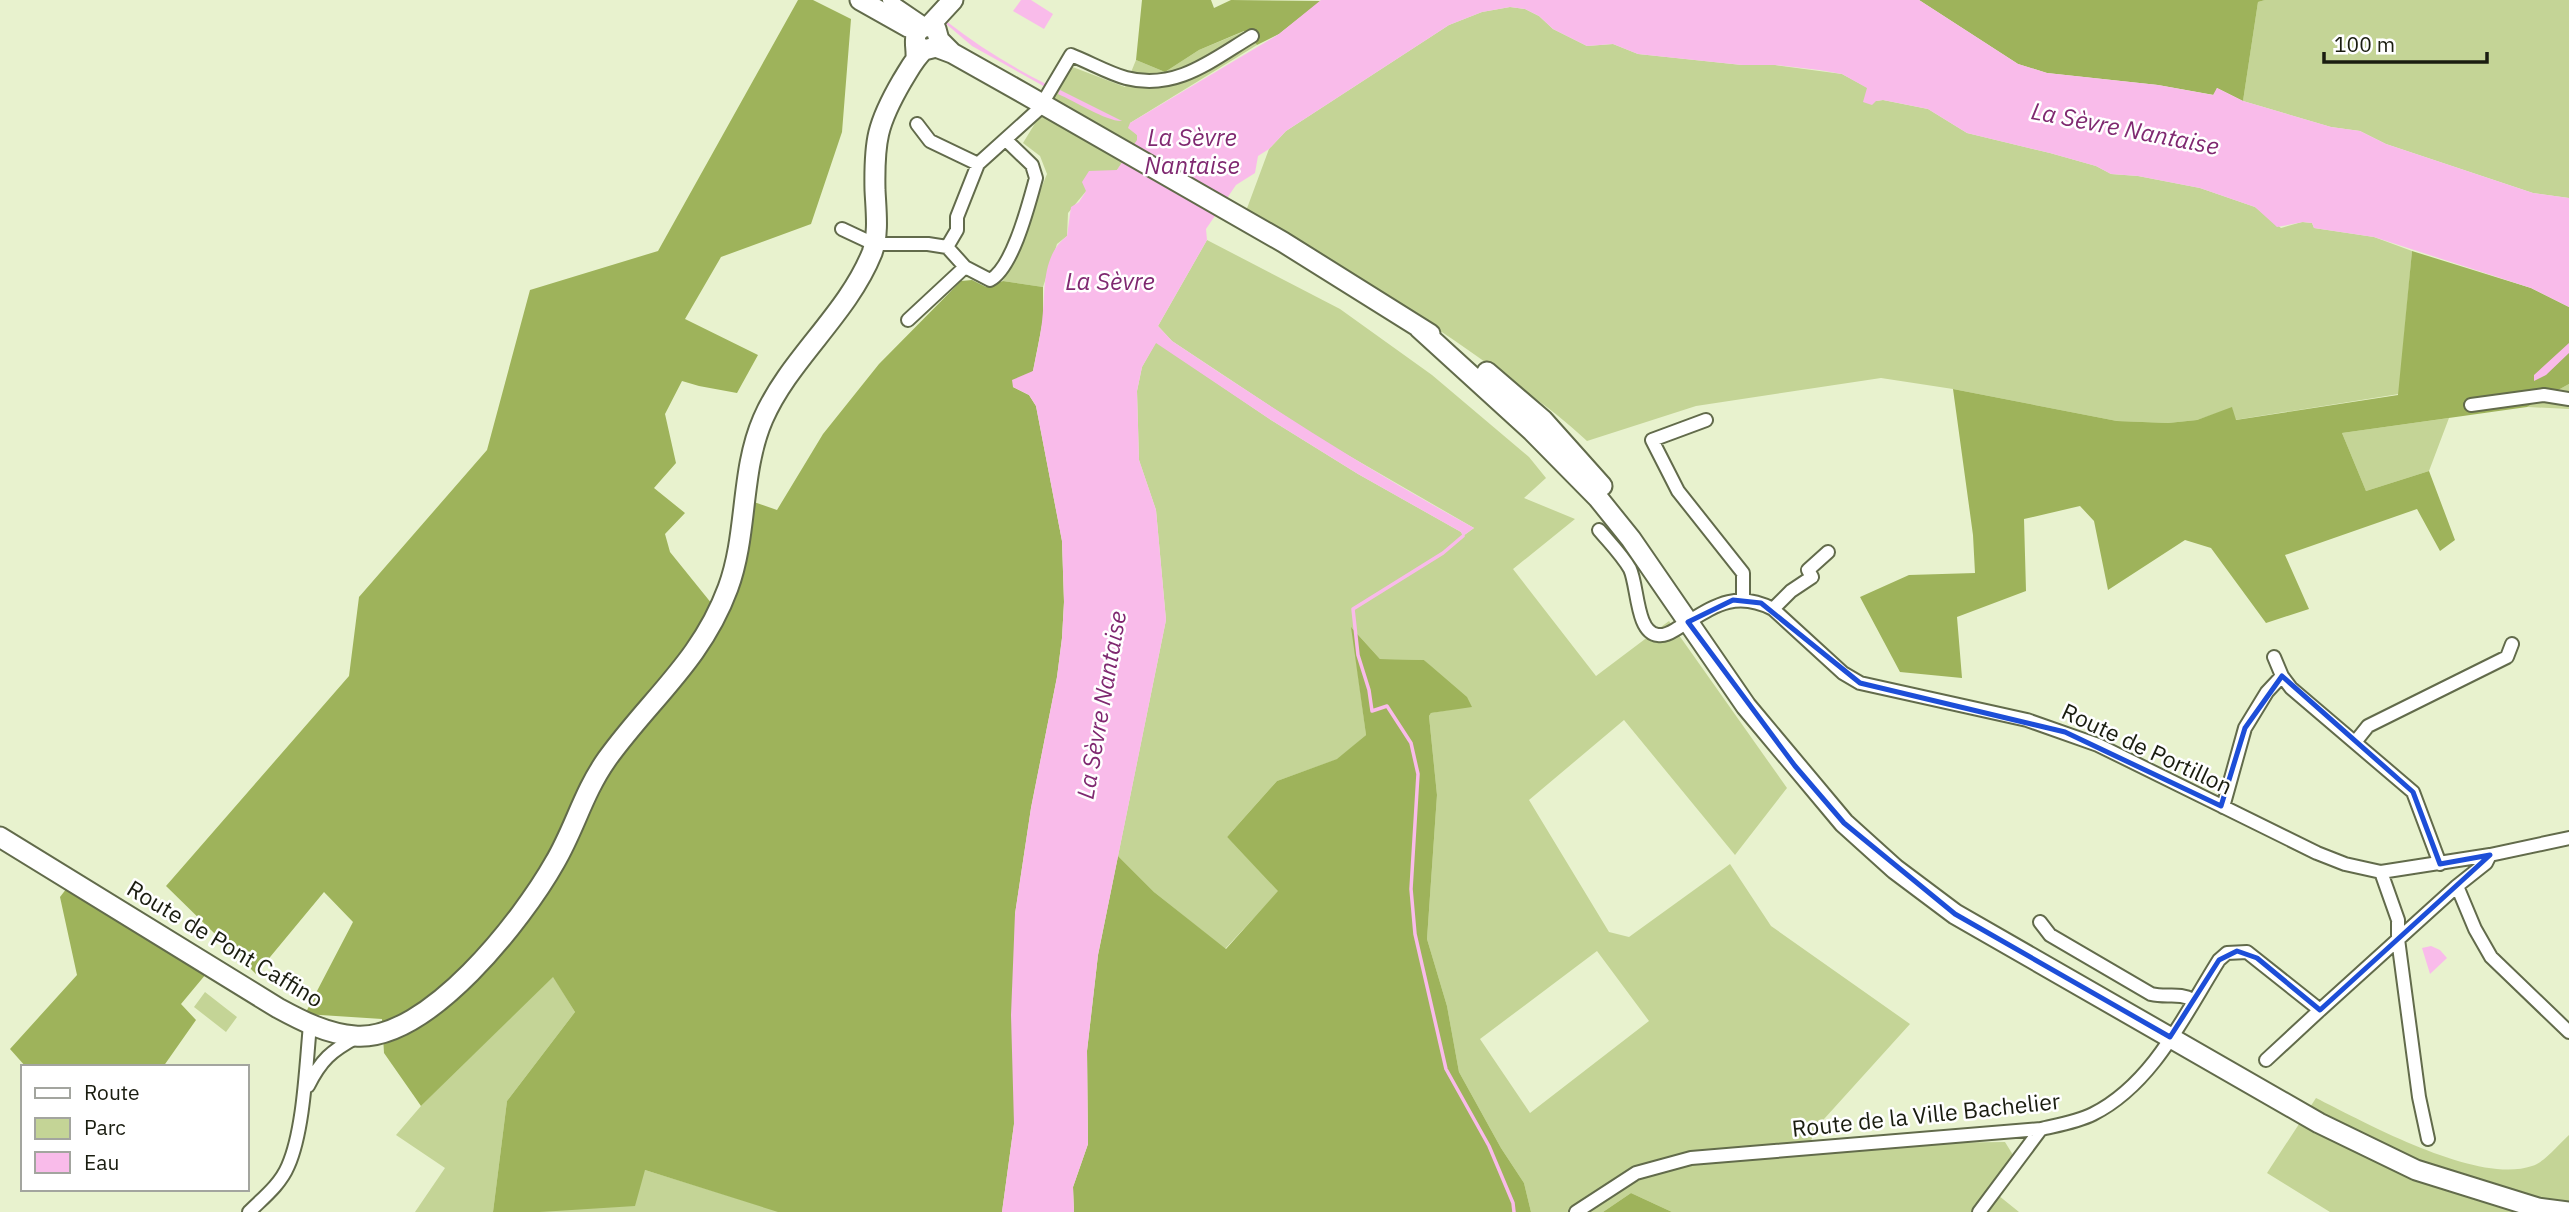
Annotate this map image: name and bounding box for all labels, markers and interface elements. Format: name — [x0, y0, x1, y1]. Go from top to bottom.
scale bar — [2324, 21, 2487, 65]
text: 100 m — [2334, 30, 2395, 58]
water label: La Sèvre Nantaise — [2029, 94, 2222, 162]
water label: La Sèvre Nantaise — [1144, 121, 1240, 181]
water label: La Sèvre — [1065, 265, 1155, 297]
water label: La Sèvre Nantaise — [1069, 608, 1133, 801]
street label: Route de Portillon — [2057, 695, 2238, 801]
street label: Route de Pont Caffino — [122, 873, 329, 1014]
legend — [21, 1065, 248, 1191]
text: Route — [84, 1078, 140, 1106]
street label: Route de la Ville Bachelier — [1790, 1085, 2062, 1143]
text: Parc — [84, 1113, 126, 1141]
text: Eau — [84, 1148, 119, 1176]

